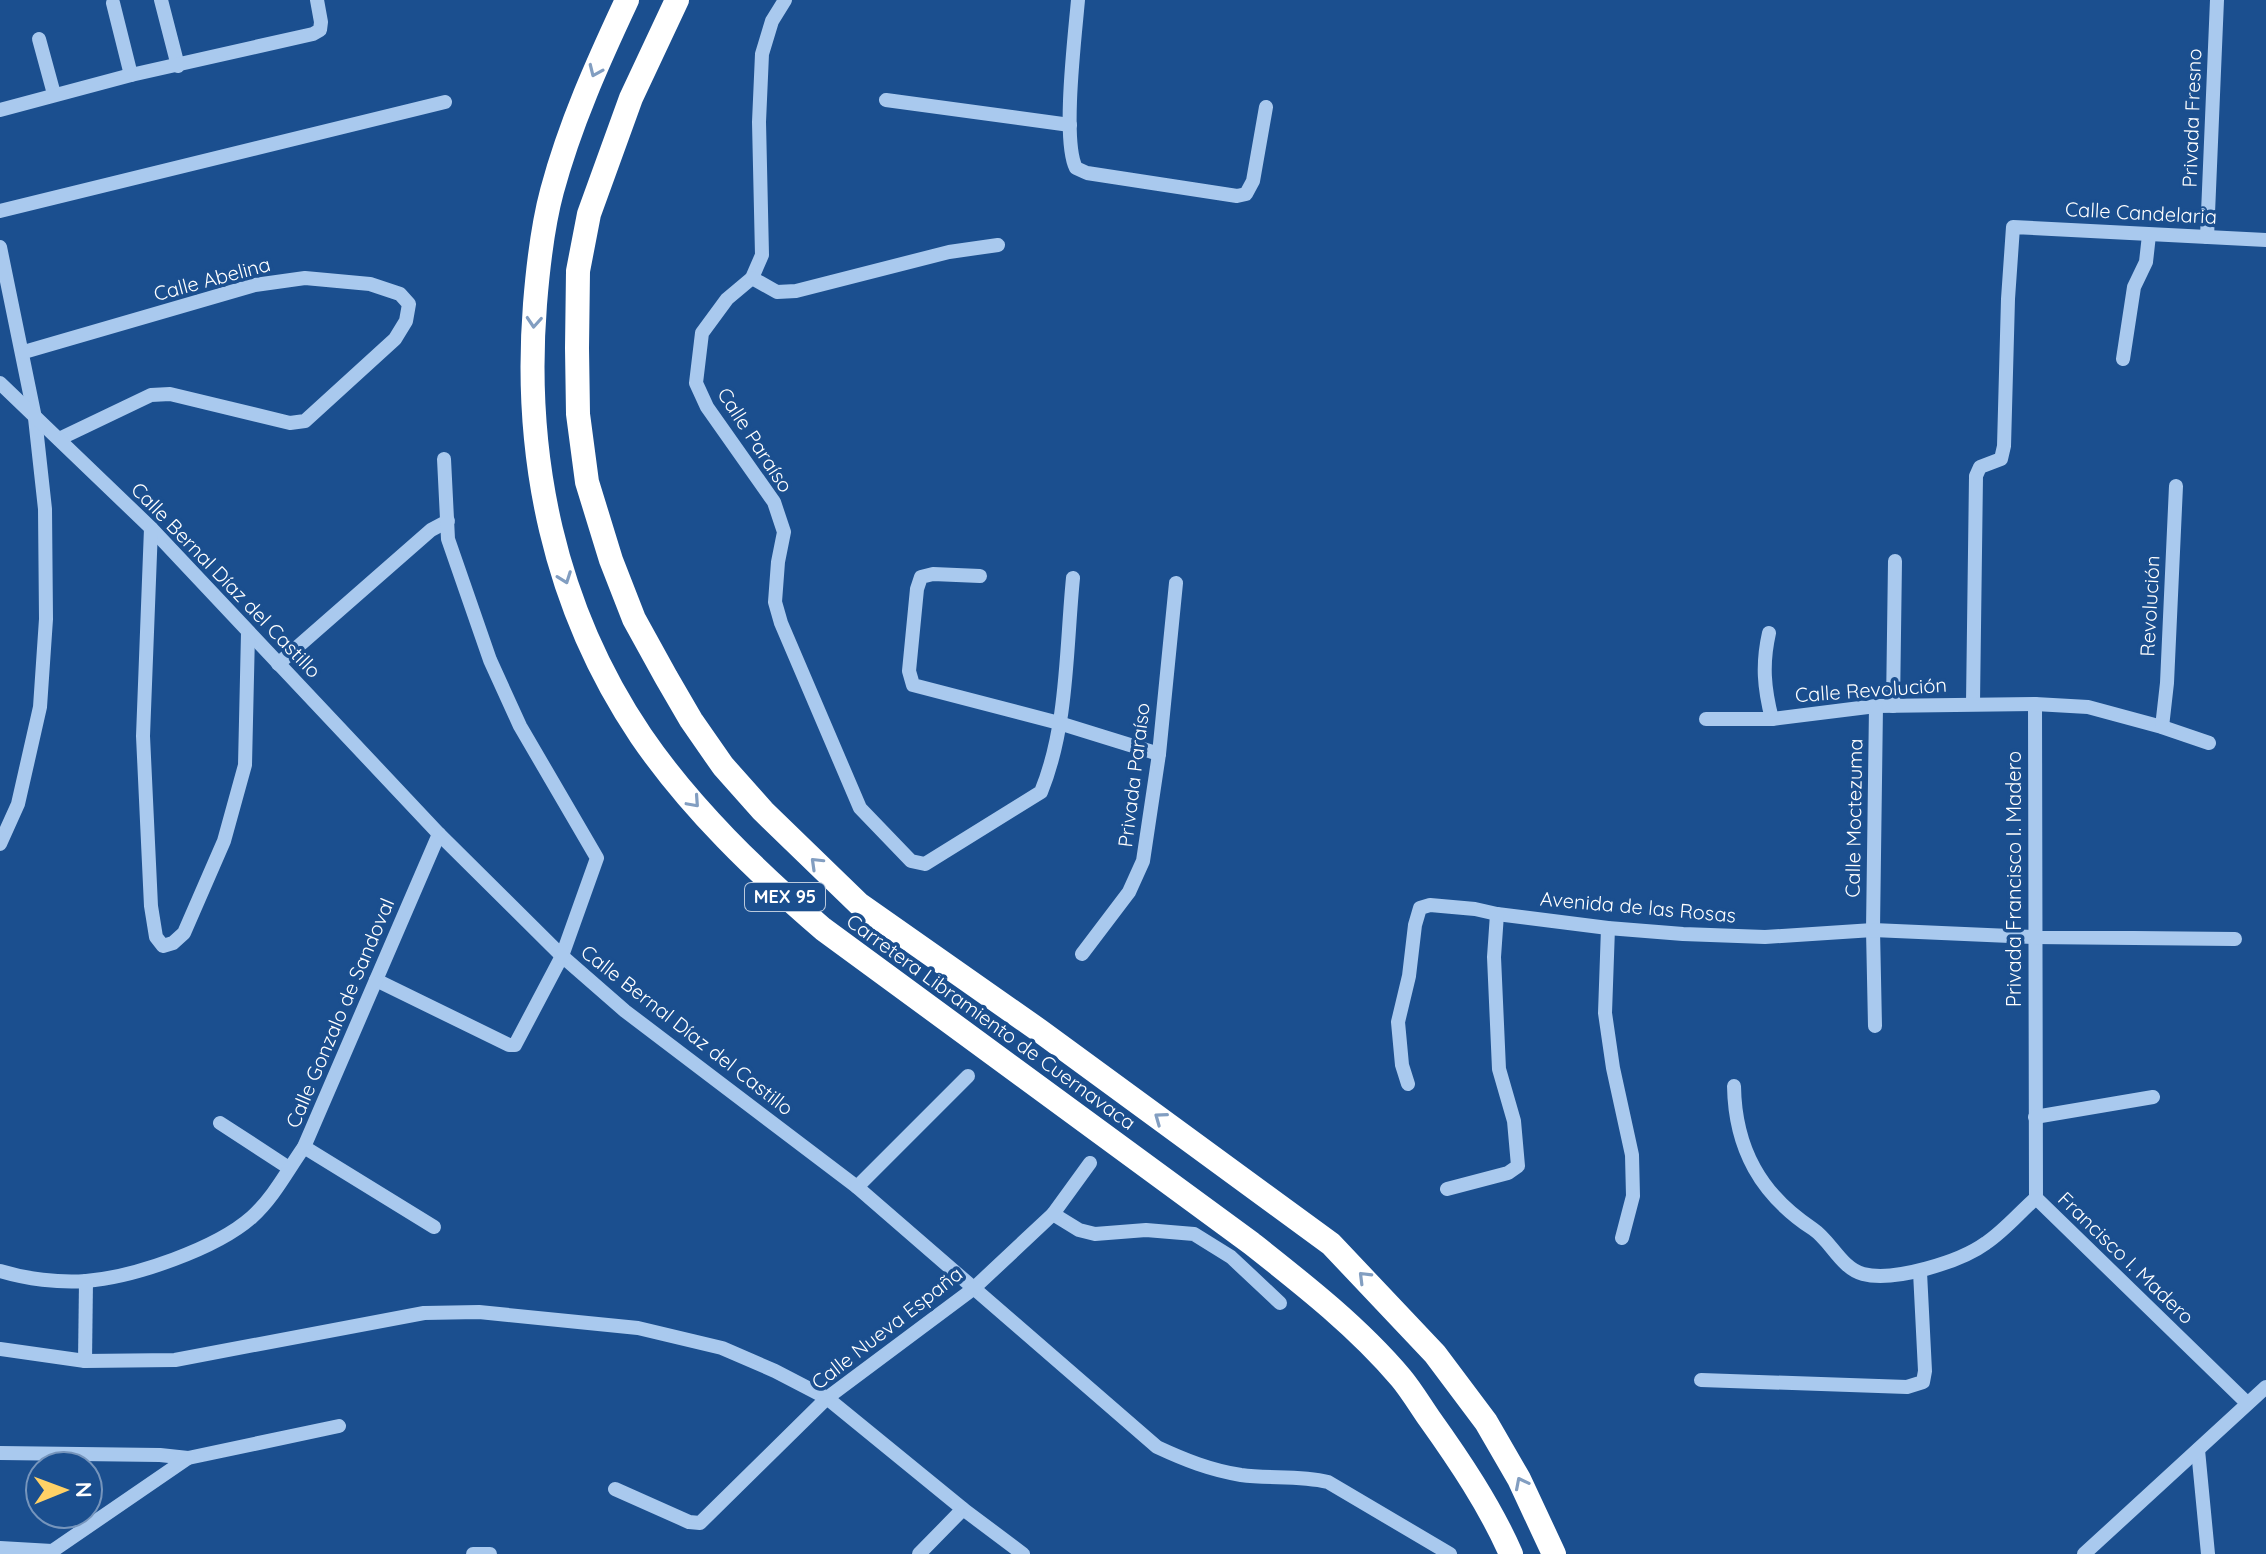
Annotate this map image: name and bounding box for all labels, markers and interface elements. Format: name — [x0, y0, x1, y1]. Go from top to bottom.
street label: Privada Fresno — [2177, 48, 2206, 188]
one-way arrow — [588, 63, 604, 77]
street label: Calle Candelaria — [2065, 196, 2218, 229]
street label: Calle Abelina — [151, 251, 273, 306]
one-way arrow — [526, 316, 543, 329]
street label: Calle Paraíso — [712, 383, 799, 497]
street label: Calle Bernal Díaz del Castillo — [126, 476, 327, 683]
street label: Revolución — [2134, 555, 2165, 657]
one-way arrow — [555, 570, 572, 584]
street label: Calle Revolución — [1794, 672, 1948, 707]
street label: Privada Paraíso — [1112, 701, 1155, 849]
street label: Calle Moctezuma — [1840, 738, 1867, 898]
street label: Privada Francisco I. Madero — [2001, 751, 2026, 1007]
one-way arrow — [684, 792, 698, 807]
one-way arrow — [811, 858, 825, 872]
road number: MEX 95 — [745, 883, 825, 911]
street label: Avenida de las Rosas — [1539, 885, 1737, 928]
street label: Calle Gonzalo de Sandoval — [280, 894, 399, 1132]
street label: Carretera Libramiento de Cuernavaca — [842, 908, 1141, 1135]
street label: Calle Bernal Díaz del Castillo — [576, 939, 799, 1120]
one-way arrow — [1154, 1113, 1168, 1127]
street label: Francisco I. Madero — [2053, 1186, 2200, 1329]
street label: Calle Nueva España — [806, 1261, 967, 1394]
one-way arrow — [1359, 1272, 1373, 1286]
north arrow — [24, 1450, 104, 1530]
one-way arrow — [1515, 1477, 1530, 1492]
text: N — [70, 1481, 98, 1498]

